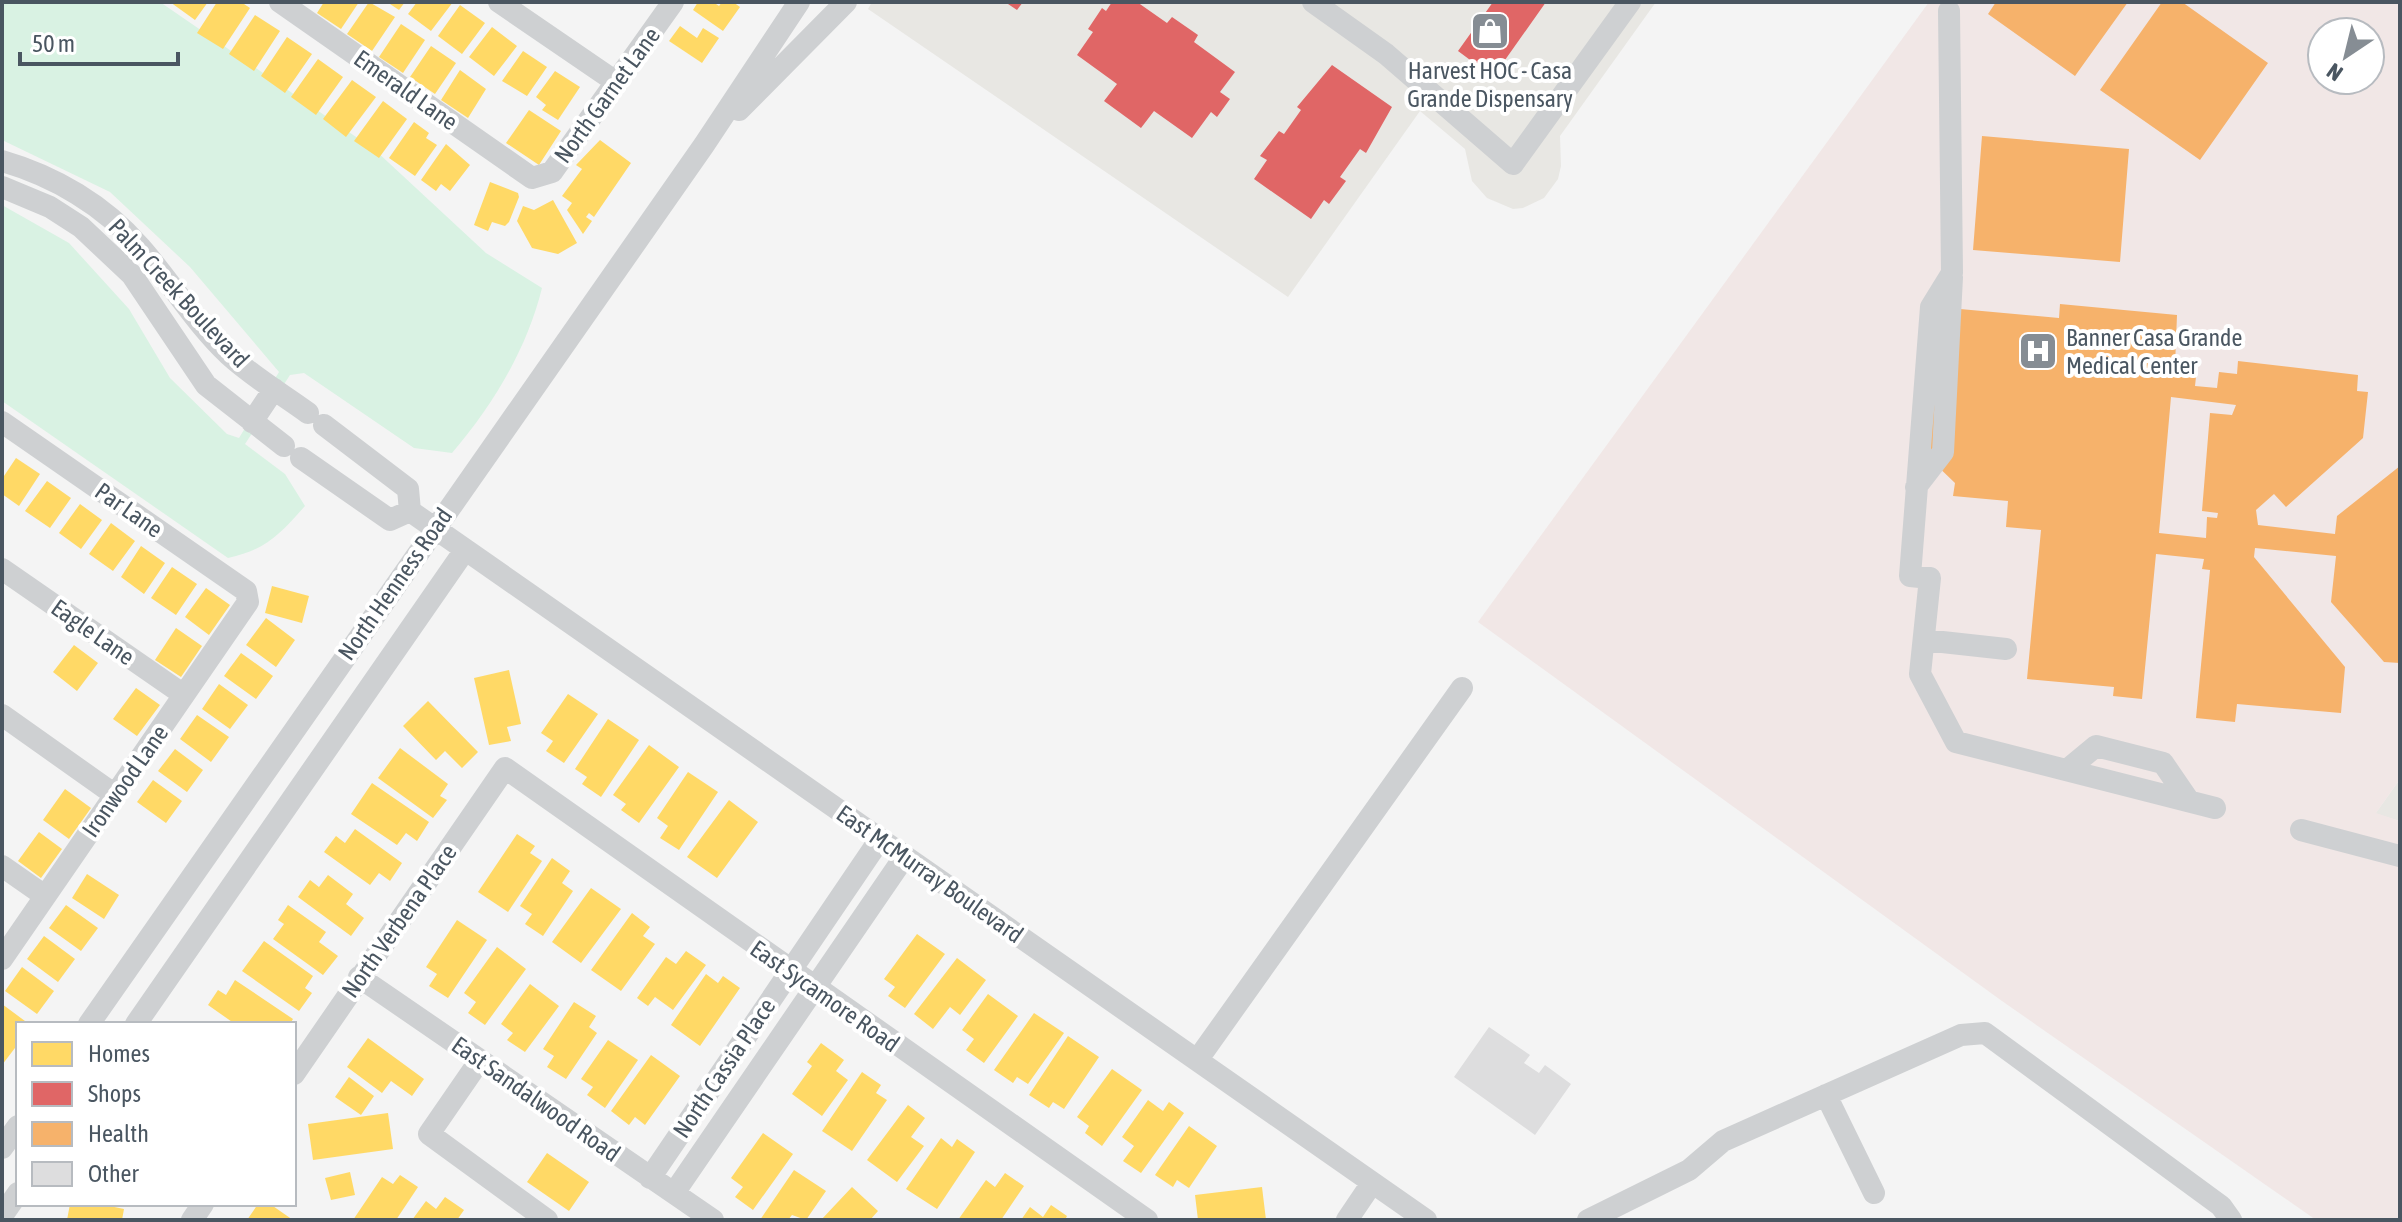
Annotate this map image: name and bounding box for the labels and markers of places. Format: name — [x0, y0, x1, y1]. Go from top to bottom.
shop icon: Harvest HOC - Casa Grande Dispensary — [1469, 10, 1511, 52]
place label: Harvest HOC - Casa Grande Dispensary — [1407, 57, 1573, 112]
place label: Banner Casa Grande Medical Center — [2066, 324, 2242, 379]
hospital icon: Banner Casa Grande Medical Center — [2017, 330, 2059, 372]

